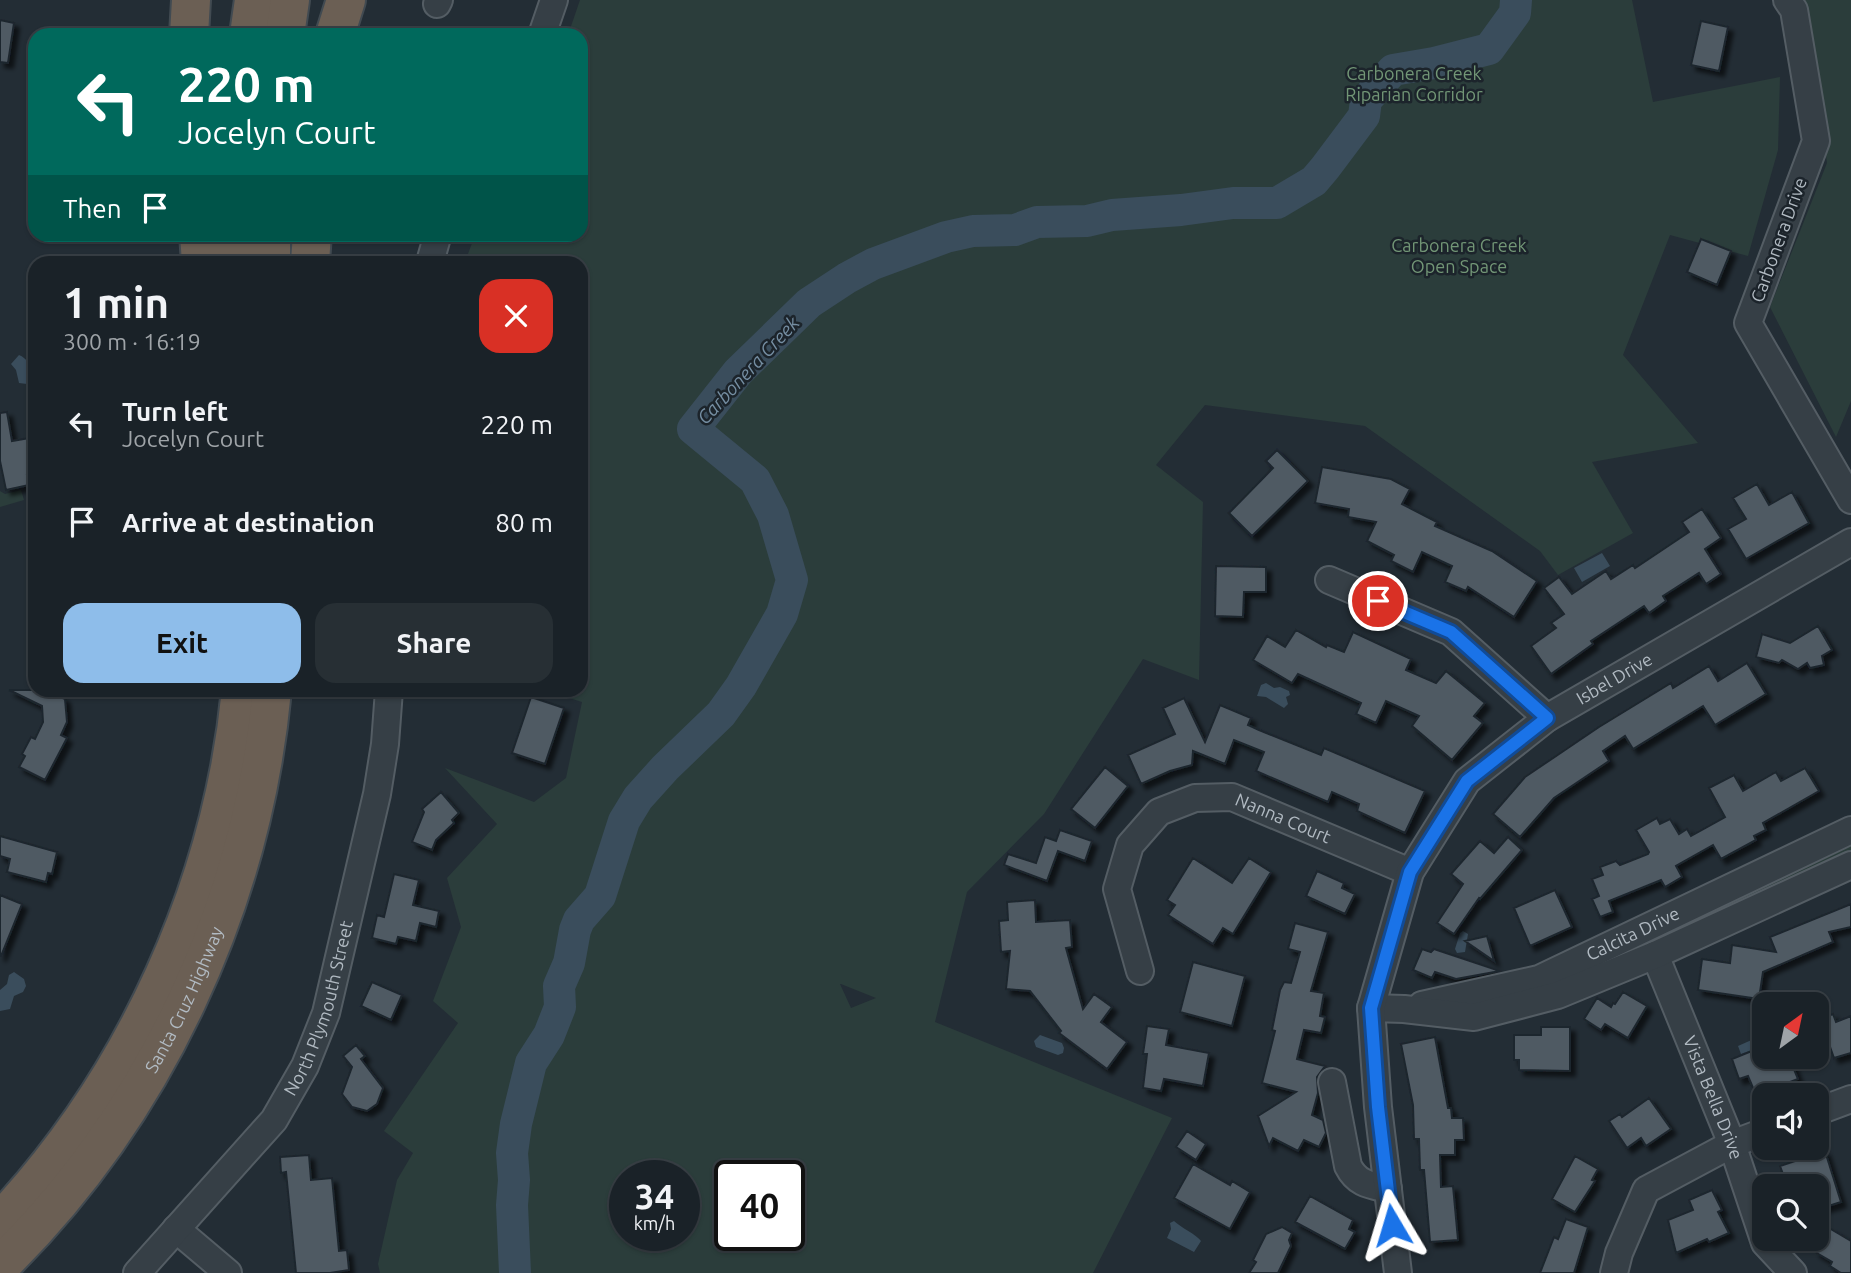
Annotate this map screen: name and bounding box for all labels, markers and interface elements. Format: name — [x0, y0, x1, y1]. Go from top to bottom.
icon: left — [63, 56, 154, 147]
text: 220 m — [178, 56, 315, 111]
park label: Carbonera Creek Riparian Corridor — [1345, 63, 1483, 104]
text: Jocelyn Court — [178, 114, 376, 150]
street label: Carbonera Drive — [1746, 175, 1810, 305]
icon: arrive — [136, 189, 174, 227]
text: Then — [63, 194, 122, 223]
park label: Carbonera Creek Open Space — [1391, 235, 1527, 276]
text: 1 min — [63, 279, 169, 326]
button: close — [479, 279, 553, 353]
water label: Carbonera Creek — [692, 311, 804, 429]
text: 300 m · 16:19 — [63, 329, 201, 354]
text: Turn left — [122, 397, 228, 426]
icon: left — [63, 405, 101, 443]
text: 220 m — [481, 410, 553, 439]
text: Jocelyn Court — [122, 426, 264, 451]
icon: arrive — [63, 503, 101, 541]
text: Arrive at destination — [122, 508, 375, 537]
text: 80 m — [495, 508, 553, 537]
pin — [1348, 571, 1408, 631]
icon: arrive — [1359, 582, 1397, 620]
button: Exit — [63, 603, 301, 683]
button: Share — [315, 603, 553, 683]
street label: Isbel Drive — [1572, 648, 1655, 708]
street label: Nanna Court — [1233, 789, 1334, 847]
street label: Calcita Drive — [1583, 902, 1682, 964]
street label: North Plymouth Street — [279, 919, 356, 1099]
street label: Santa Cruz Highway — [141, 923, 226, 1076]
north arrow — [1752, 992, 1829, 1069]
map controls — [1752, 992, 1829, 1251]
street label: Vista Bella Drive — [1680, 1033, 1747, 1162]
button: sound — [1752, 1083, 1829, 1160]
speed limit sign: 40 — [714, 1160, 805, 1251]
button: search — [1752, 1174, 1829, 1251]
text: 34 — [635, 1176, 674, 1216]
position arrow — [1355, 1188, 1429, 1262]
text: km/h — [634, 1213, 675, 1233]

